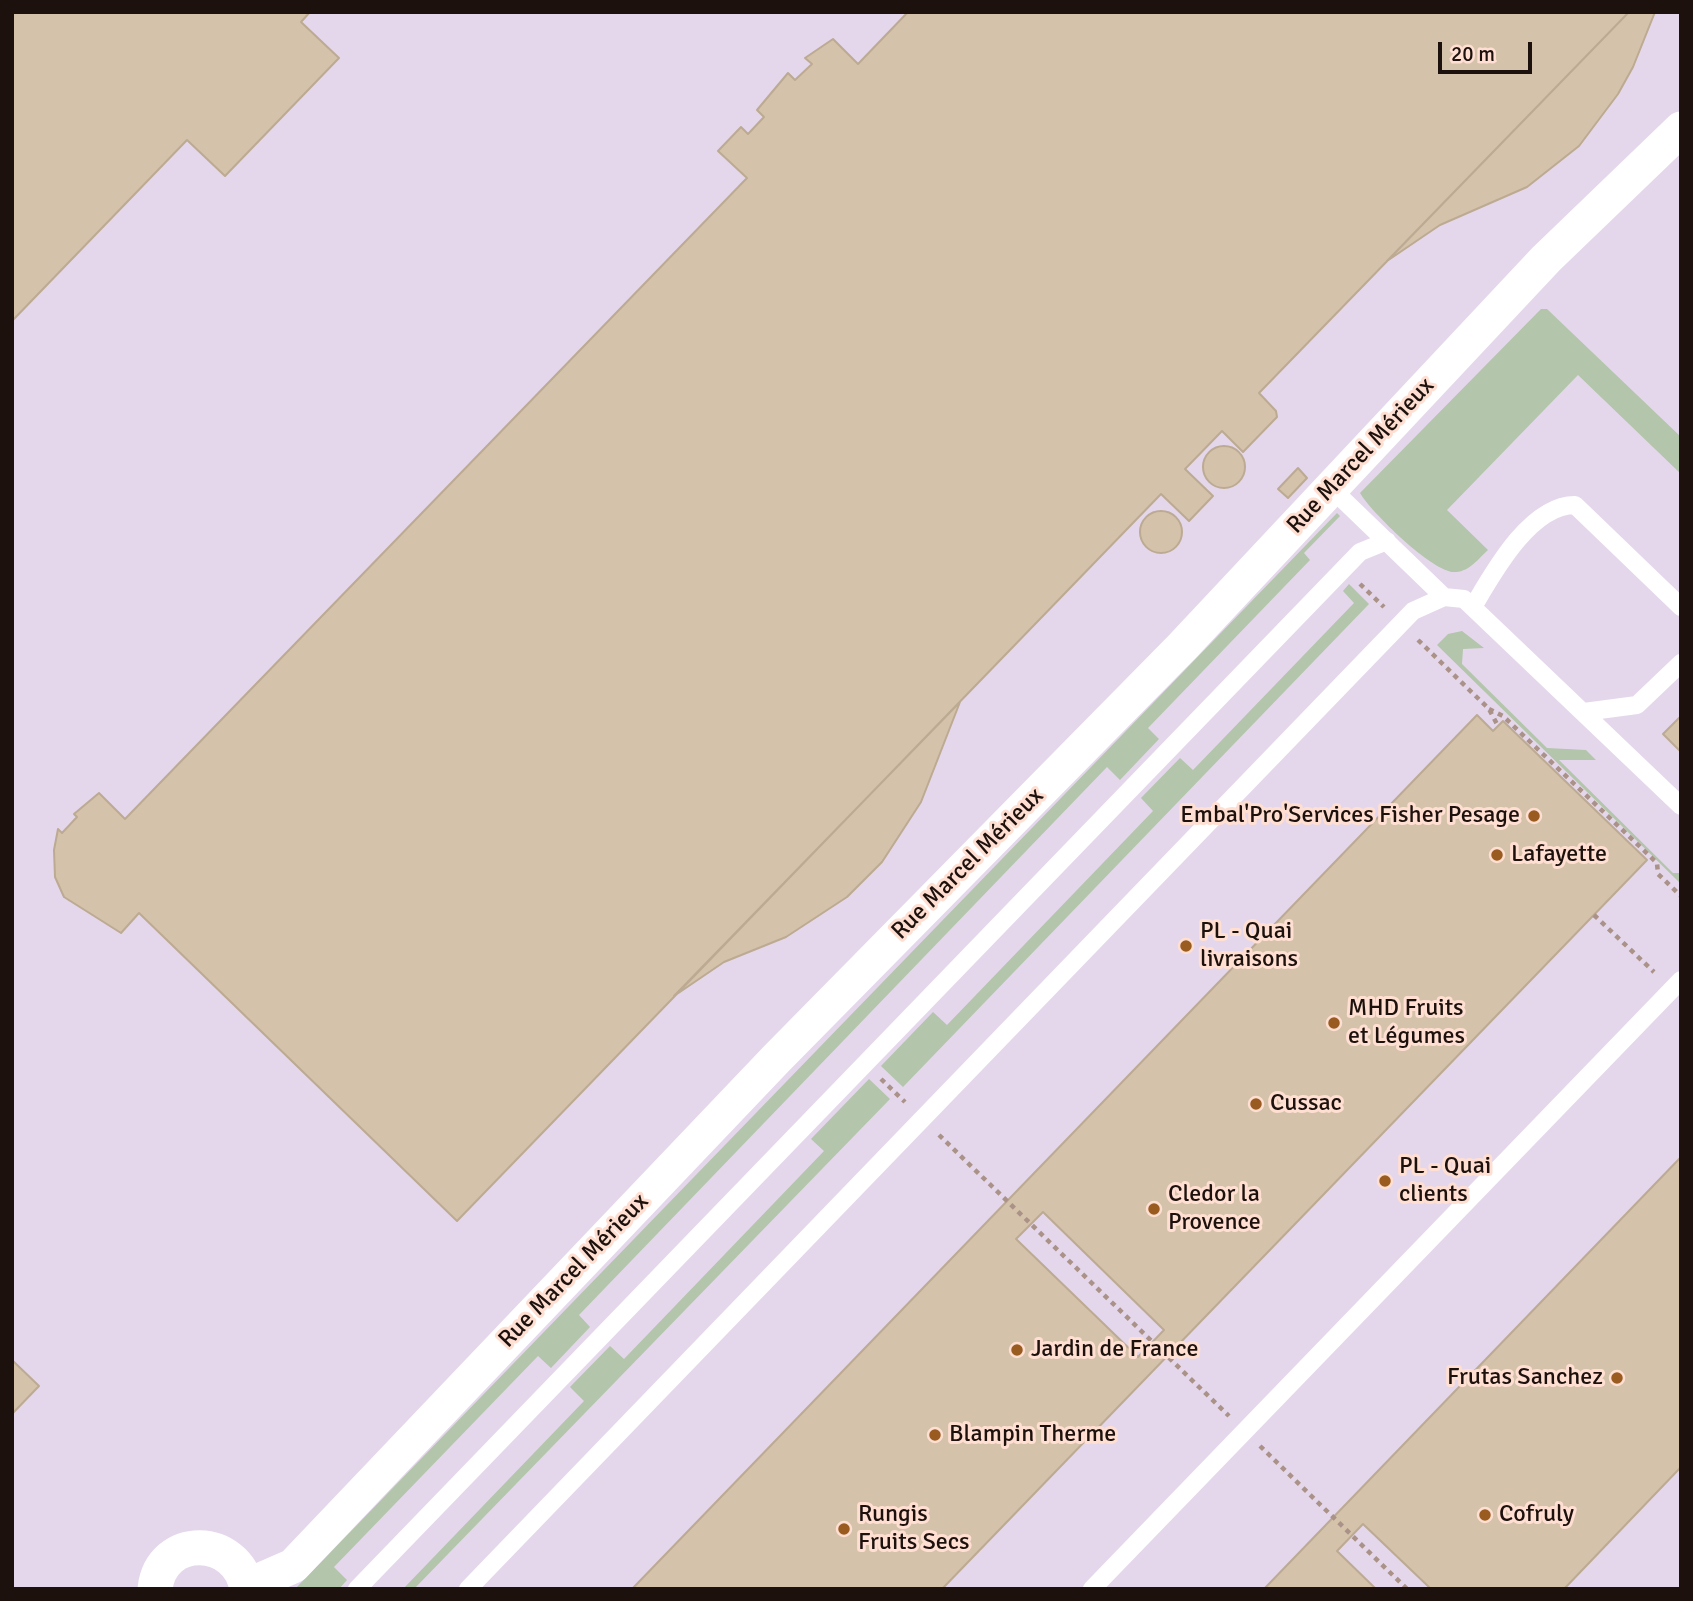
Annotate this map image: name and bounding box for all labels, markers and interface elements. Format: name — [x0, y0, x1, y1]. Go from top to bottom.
scale bar — [1441, 28, 1536, 72]
text: 20 m — [1451, 41, 1495, 67]
street label: Rue Marcel Mérieux — [1281, 372, 1441, 540]
street label: Rue Marcel Mérieux — [886, 782, 1050, 946]
place label: Embal'Pro'Services Fisher Pesage — [1180, 802, 1520, 830]
marker: Embal'Pro'Services Fisher Pesage — [1526, 808, 1542, 824]
place label: Lafayette — [1511, 841, 1607, 869]
marker: Lafayette — [1489, 847, 1505, 863]
place label: PL - Quai livraisons — [1200, 918, 1298, 974]
marker: PL - Quai livraisons — [1178, 938, 1194, 954]
place label: MHD Fruits et Légumes — [1348, 995, 1465, 1051]
marker: MHD Fruits et Légumes — [1326, 1015, 1342, 1031]
place label: Cussac — [1270, 1090, 1342, 1118]
marker: Cussac — [1248, 1096, 1264, 1112]
place label: PL - Quai clients — [1399, 1153, 1491, 1209]
marker: PL - Quai clients — [1377, 1173, 1393, 1189]
place label: Cledor la Provence — [1168, 1181, 1261, 1237]
street label: Rue Marcel Mérieux — [493, 1188, 655, 1354]
marker: Cledor la Provence — [1146, 1201, 1162, 1217]
place label: Jardin de France — [1031, 1336, 1199, 1364]
marker: Jardin de France — [1009, 1342, 1025, 1358]
place label: Frutas Sanchez — [1447, 1364, 1603, 1392]
marker: Frutas Sanchez — [1609, 1370, 1625, 1386]
place label: Blampin Therme — [949, 1421, 1116, 1449]
marker: Blampin Therme — [927, 1427, 943, 1443]
place label: Rungis Fruits Secs — [858, 1501, 970, 1557]
place label: Cofruly — [1499, 1501, 1574, 1529]
marker: Cofruly — [1477, 1507, 1493, 1523]
marker: Rungis Fruits Secs — [836, 1521, 852, 1537]

